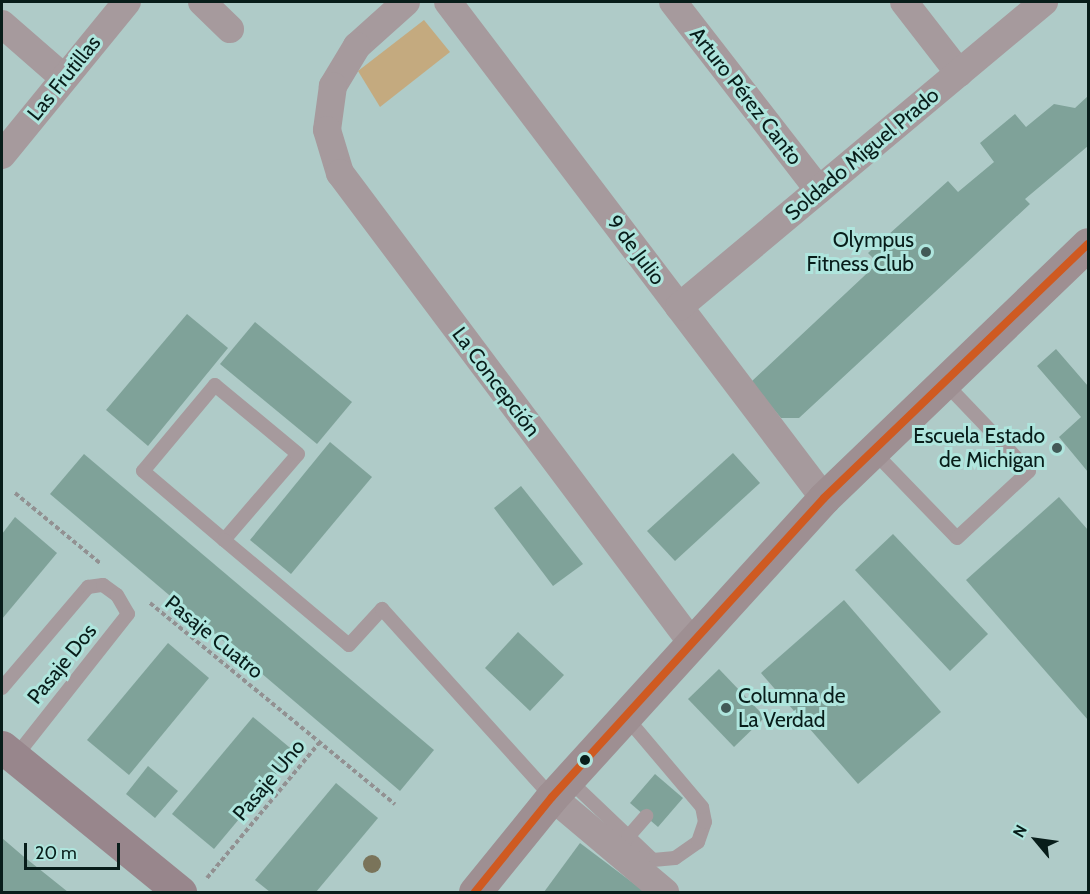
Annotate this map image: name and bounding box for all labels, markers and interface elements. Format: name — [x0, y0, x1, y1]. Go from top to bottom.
street label: Arturo Pérez Canto — [684, 22, 808, 170]
street label: Las Frutillas — [22, 30, 106, 126]
street label: Soldado Miguel Prado — [780, 82, 944, 226]
street label: 9 de Julio — [602, 210, 670, 290]
place label: Olympus Fitness Club — [806, 227, 914, 277]
marker: Olympus Fitness Club — [919, 245, 933, 259]
street label: La Concepción — [447, 322, 545, 442]
place label: Escuela Estado de Michigan — [913, 423, 1045, 473]
marker: Escuela Estado de Michigan — [1050, 441, 1064, 455]
street label: Pasaje Cuatro — [160, 590, 268, 684]
street label: Pasaje Dos — [22, 619, 102, 709]
place label: Columna de La Verdad — [738, 683, 846, 733]
marker: Columna de La Verdad — [719, 701, 733, 715]
street label: Pasaje Uno — [228, 734, 310, 826]
unlabelled marker — [579, 754, 591, 766]
north arrow — [1006, 810, 1066, 870]
text: N — [1009, 821, 1031, 841]
scale bar — [27, 831, 123, 869]
text: 20 m — [35, 842, 77, 864]

